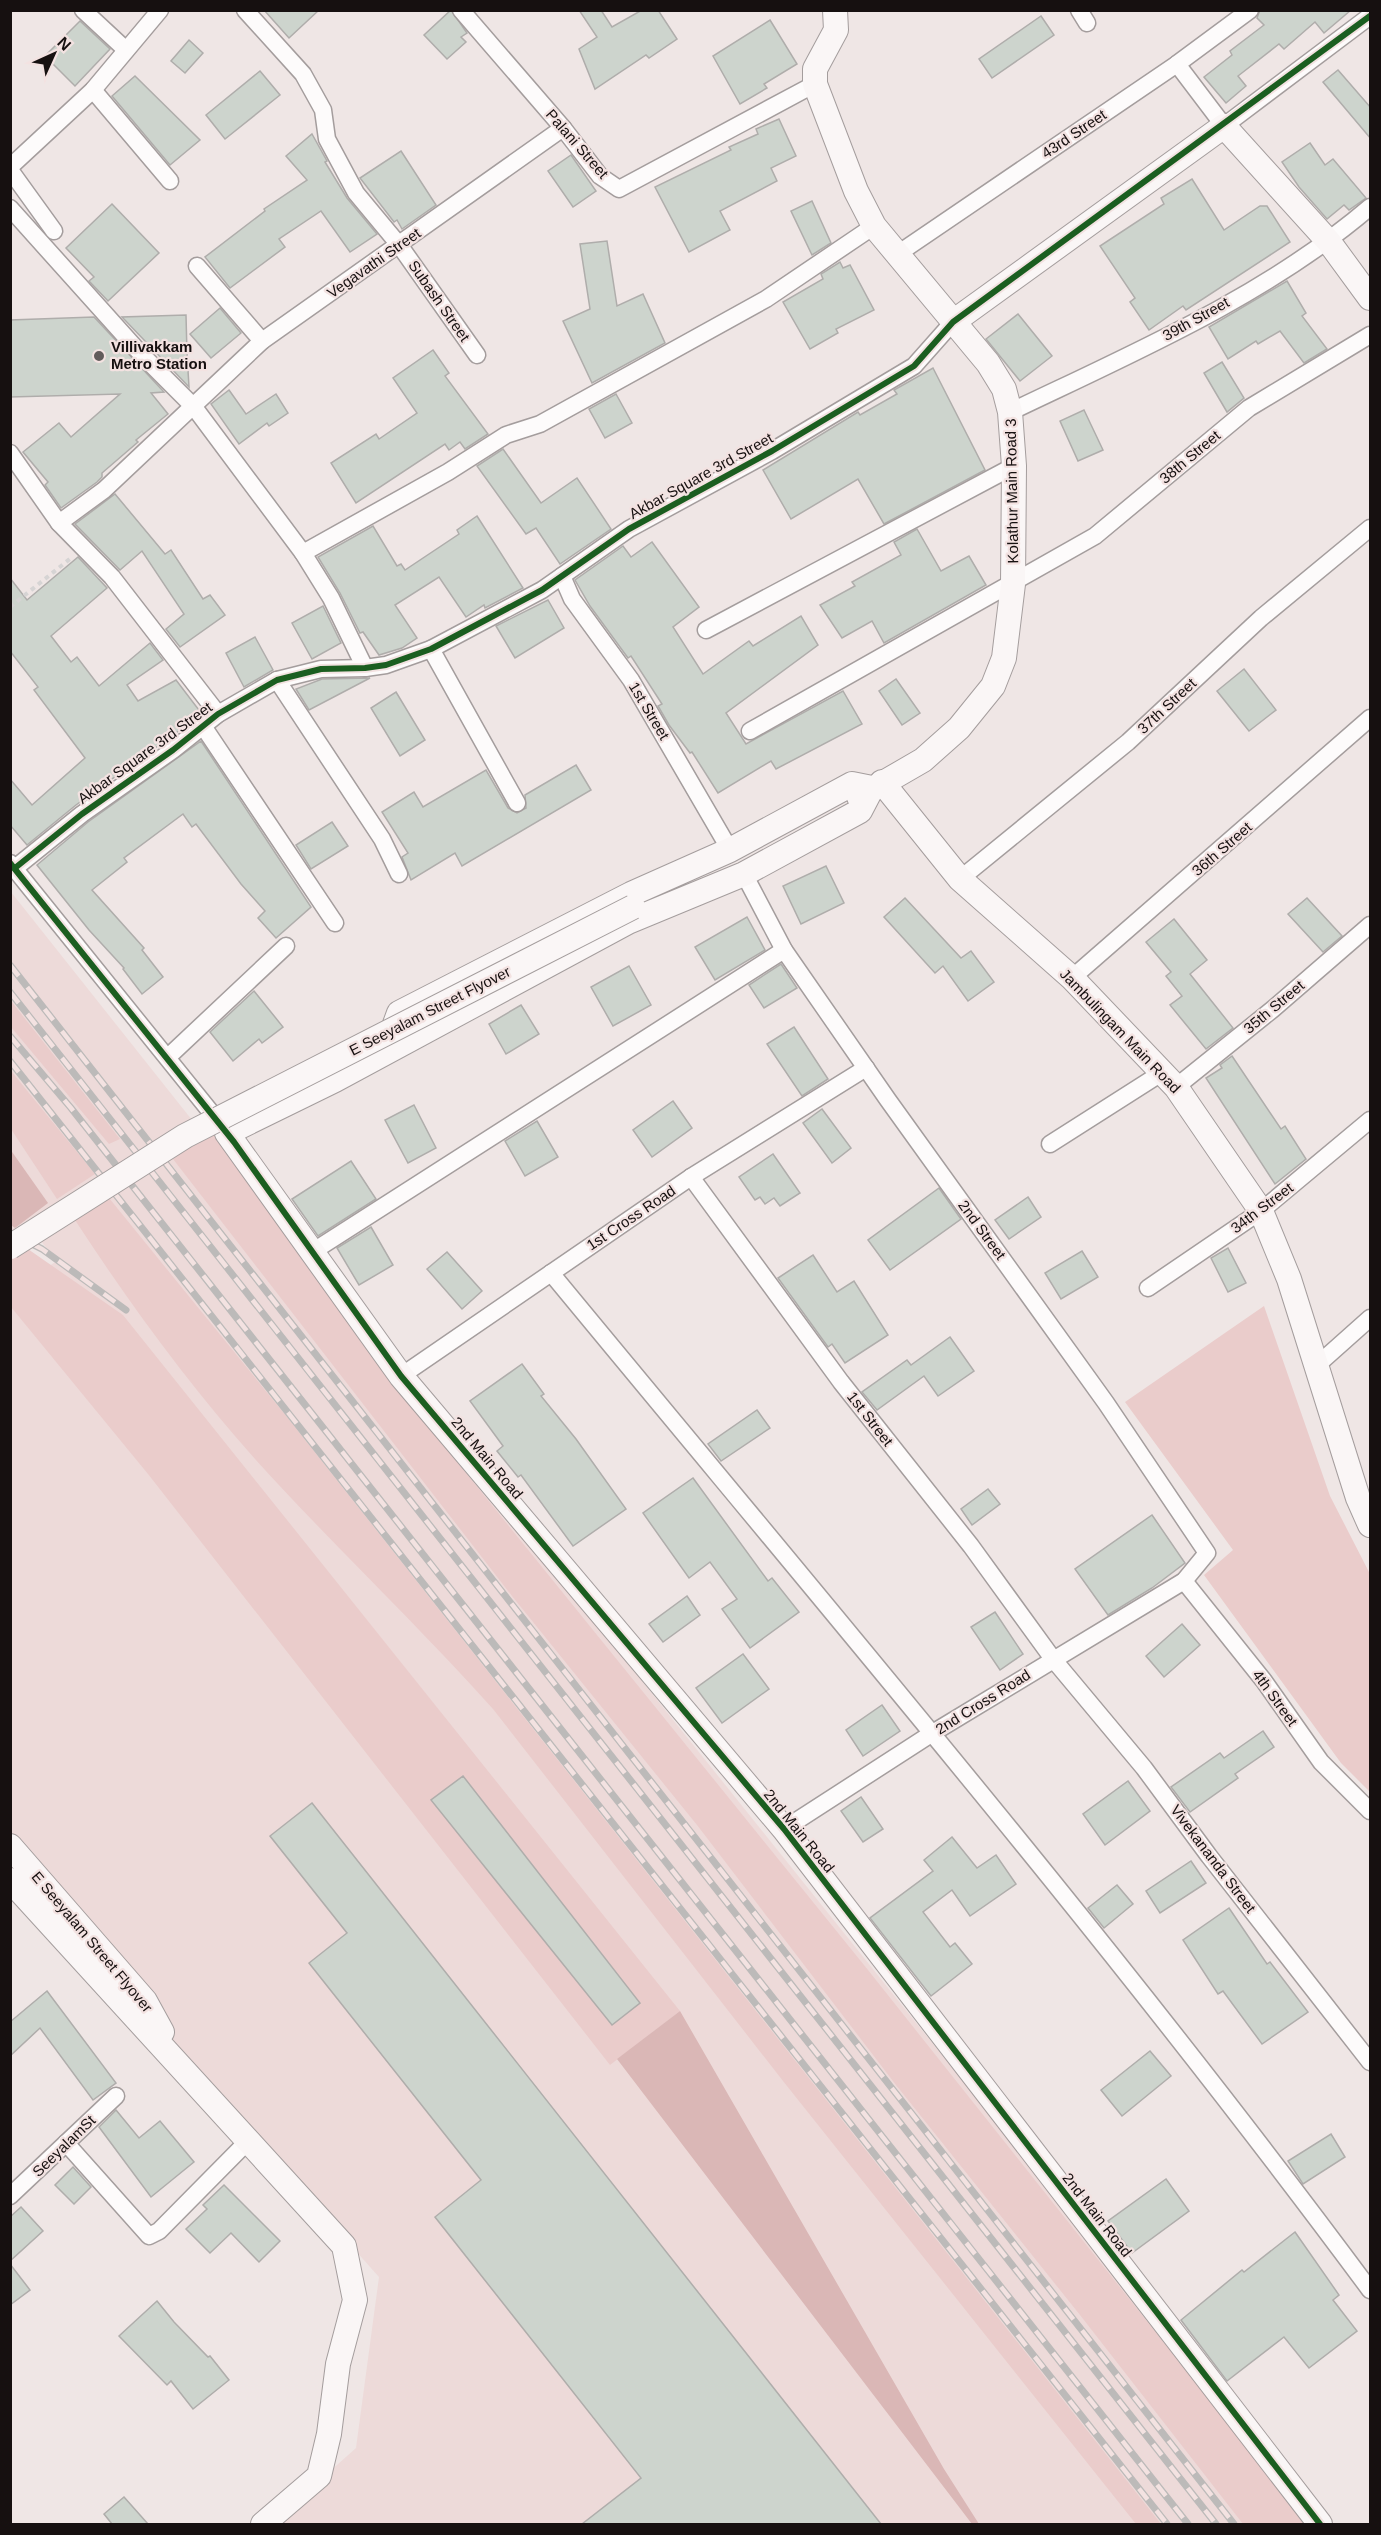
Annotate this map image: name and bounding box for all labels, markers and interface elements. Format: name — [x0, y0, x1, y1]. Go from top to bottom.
north arrow — [24, 24, 84, 84]
text: N — [54, 34, 74, 54]
street label: 43rd Street — [1038, 105, 1110, 161]
street label: Palani Street — [543, 106, 613, 182]
street label: Vegavathi Street — [324, 224, 424, 301]
street label: Subash Street — [405, 257, 474, 345]
street label: 39th Street — [1160, 293, 1233, 344]
place label: Villivakkam Metro Station — [111, 338, 207, 372]
marker: Villivakkam Metro Station — [92, 349, 106, 363]
street label: Kolathur Main Road 3 — [1002, 418, 1021, 564]
street label: 38th Street — [1156, 426, 1224, 487]
street label: Akbar Square 3rd Street — [626, 429, 776, 522]
street label: 37th Street — [1134, 674, 1200, 737]
street label: 1st Street — [626, 679, 674, 743]
street label: Akbar Square 3rd Street — [74, 698, 216, 807]
street label: 36th Street — [1188, 818, 1256, 879]
street label: E Seeyalam Street Flyover — [346, 962, 513, 1059]
street label: Jambulingam Main Road — [1057, 965, 1184, 1096]
street label: 35th Street — [1240, 976, 1308, 1037]
street label: 34th Street — [1227, 1178, 1297, 1236]
street label: 1st Cross Road — [583, 1182, 678, 1254]
street label: 2nd Street — [955, 1197, 1010, 1263]
street label: 1st Street — [844, 1388, 897, 1450]
street label: 2nd Main Road — [448, 1413, 527, 1502]
street label: 2nd Cross Road — [932, 1666, 1033, 1738]
street label: 4th Street — [1249, 1666, 1302, 1730]
street label: 2nd Main Road — [761, 1786, 838, 1876]
street label: Vivekananda Street — [1167, 1801, 1260, 1917]
street label: E Seeyalam Street Flyover — [29, 1868, 156, 2015]
street label: SeeyalamSt — [29, 2111, 99, 2180]
street label: 2nd Main Road — [1059, 2169, 1135, 2260]

